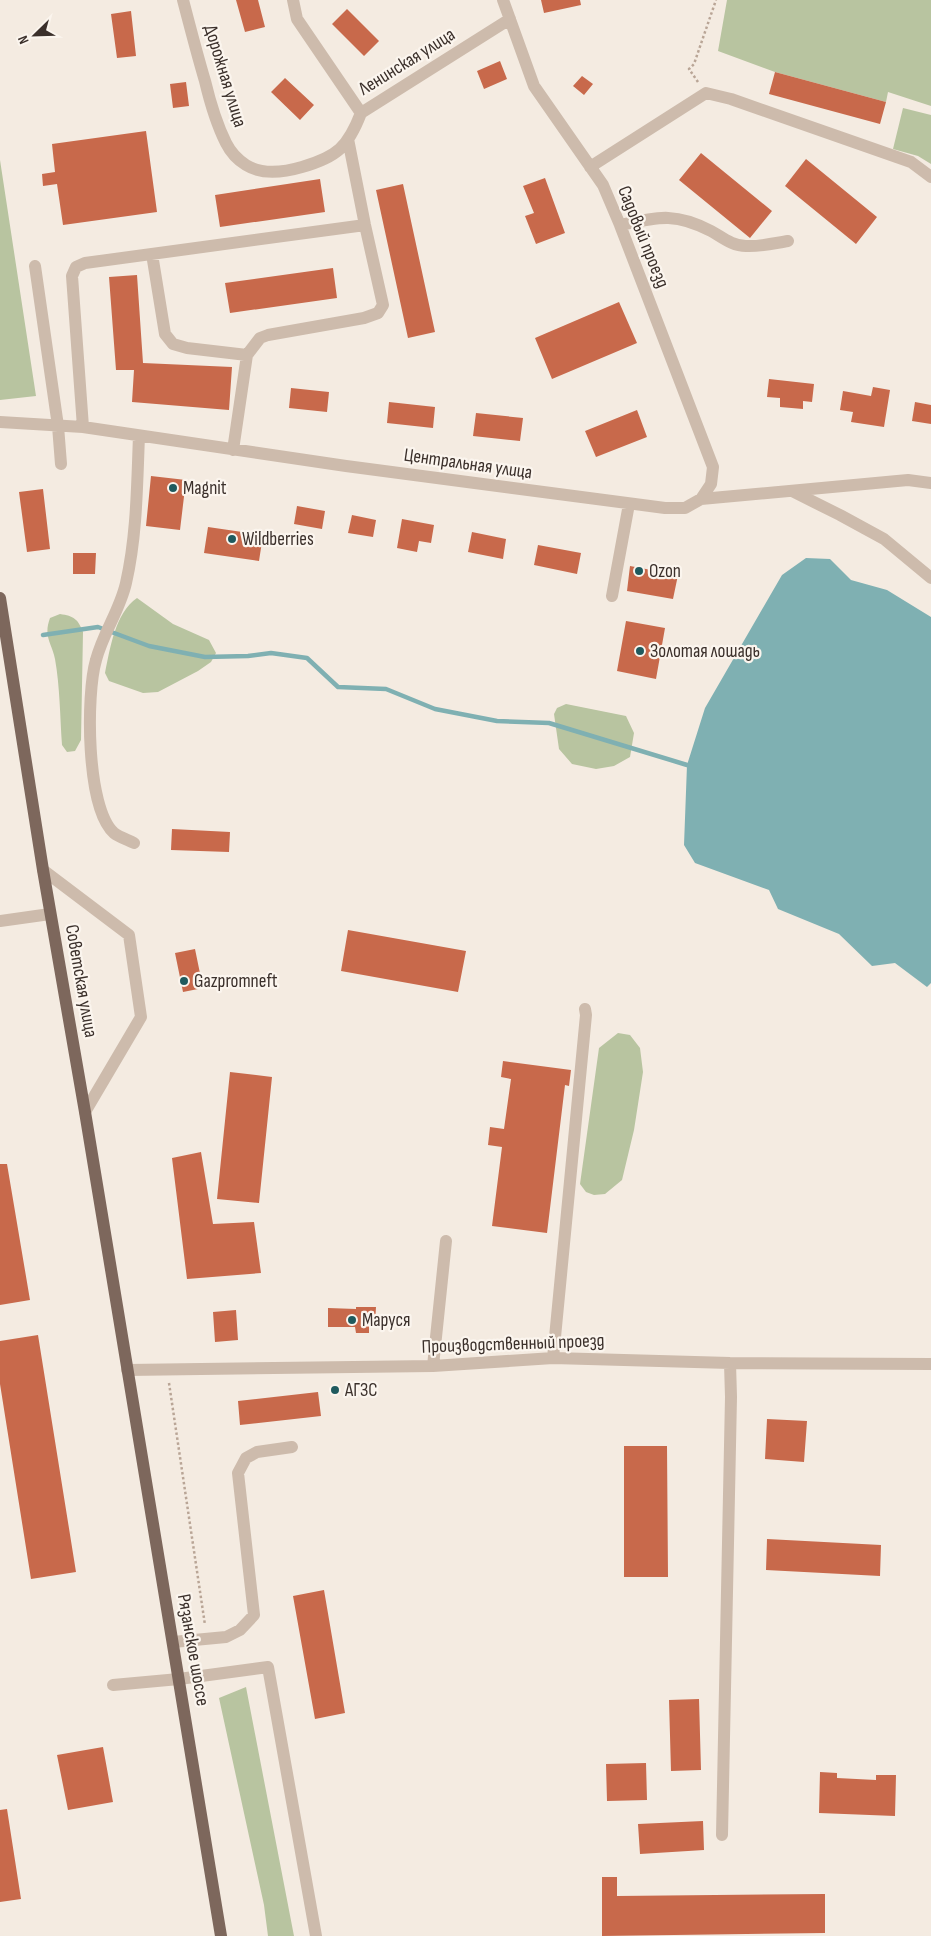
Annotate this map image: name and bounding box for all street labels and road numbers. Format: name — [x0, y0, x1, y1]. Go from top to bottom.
street label: Дорожная улица — [199, 22, 251, 130]
street label: Ленинская улица — [354, 23, 459, 101]
street label: Садовый проезд — [612, 183, 674, 291]
street label: Центральная улица — [402, 444, 534, 484]
street label: Советская улица — [60, 923, 102, 1039]
street label: Производственный проезд — [421, 1329, 605, 1359]
street label: Рязанское шоссе — [172, 1592, 214, 1708]

